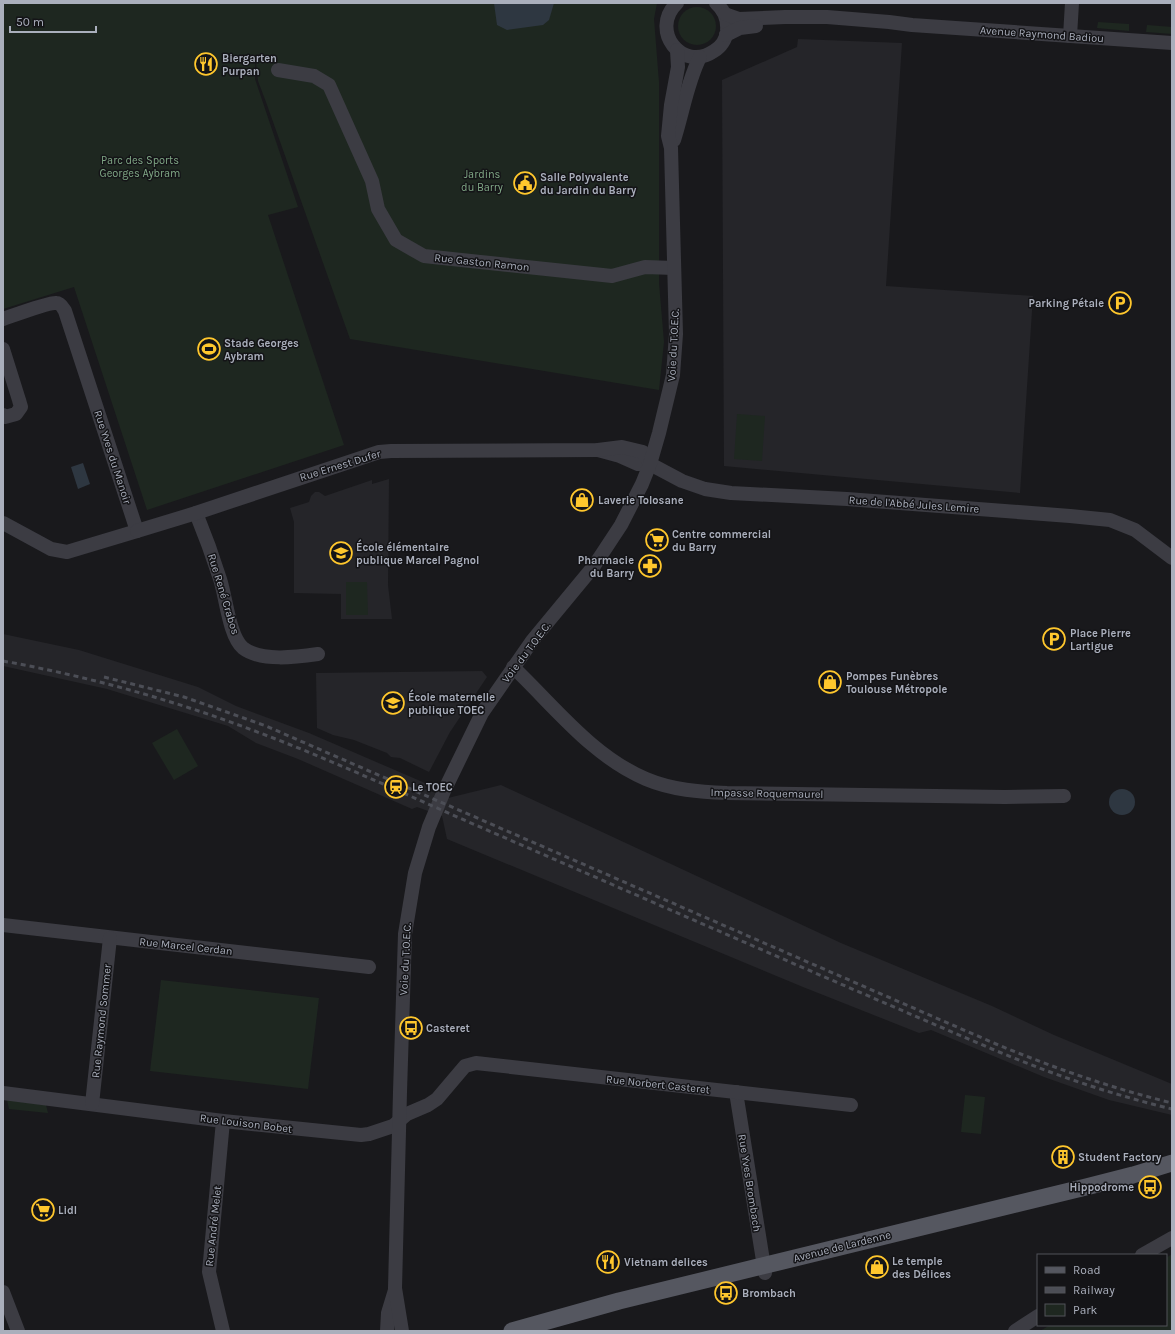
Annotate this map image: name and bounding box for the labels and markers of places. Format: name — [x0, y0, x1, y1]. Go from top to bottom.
restaurant icon: Biergarten Purpan — [193, 51, 219, 77]
place label: Biergarten Purpan — [222, 52, 277, 78]
public building icon: Salle Polyvalente du Jardin du Barry — [512, 170, 538, 196]
place label: Salle Polyvalente du Jardin du Barry — [540, 171, 637, 197]
parking icon: Parking Pétale — [1107, 290, 1133, 316]
place label: Parking Pétale — [1029, 297, 1104, 310]
sports icon: Stade Georges Aybram — [196, 336, 222, 362]
place label: Stade Georges Aybram — [224, 337, 299, 363]
shop icon: Laverie Tolosane — [569, 487, 595, 513]
place label: Laverie Tolosane — [598, 494, 684, 507]
supermarket icon: Centre commercial du Barry — [644, 527, 670, 553]
place label: Centre commercial du Barry — [672, 528, 771, 554]
place label: École élémentaire publique Marcel Pagnol — [356, 539, 479, 567]
school or university icon: École élémentaire publique Marcel Pagnol — [328, 540, 354, 566]
pharmacy icon: Pharmacie du Barry — [637, 553, 663, 579]
place label: Pharmacie du Barry — [578, 554, 634, 580]
parking icon: Place Pierre Lartigue — [1041, 626, 1067, 652]
place label: Place Pierre Lartigue — [1070, 627, 1131, 653]
shop icon: Pompes Funèbres Toulouse Métropole — [817, 669, 843, 695]
place label: Pompes Funèbres Toulouse Métropole — [846, 670, 947, 696]
place label: École maternelle publique TOEC — [408, 689, 495, 717]
school or university icon: École maternelle publique TOEC — [380, 690, 406, 716]
station icon: Le TOEC — [383, 774, 409, 800]
place label: Le TOEC — [412, 781, 453, 794]
bus stop icon: Casteret — [398, 1015, 424, 1041]
place label: Casteret — [426, 1022, 471, 1035]
building icon: Student Factory — [1050, 1144, 1076, 1170]
place label: Student Factory — [1078, 1151, 1162, 1164]
bus stop icon: Hippodrome — [1137, 1174, 1163, 1200]
place label: Hippodrome — [1069, 1181, 1134, 1194]
supermarket icon: Lidl — [30, 1197, 56, 1223]
place label: Lidl — [58, 1204, 77, 1217]
restaurant icon: Vietnam delices — [595, 1249, 621, 1275]
shop icon: Le temple des Délices — [864, 1254, 890, 1280]
place label: Le temple des Délices — [892, 1255, 951, 1281]
place label: Vietnam delices — [624, 1256, 708, 1269]
bus stop icon: Brombach — [713, 1280, 739, 1306]
place label: Brombach — [742, 1287, 796, 1300]

